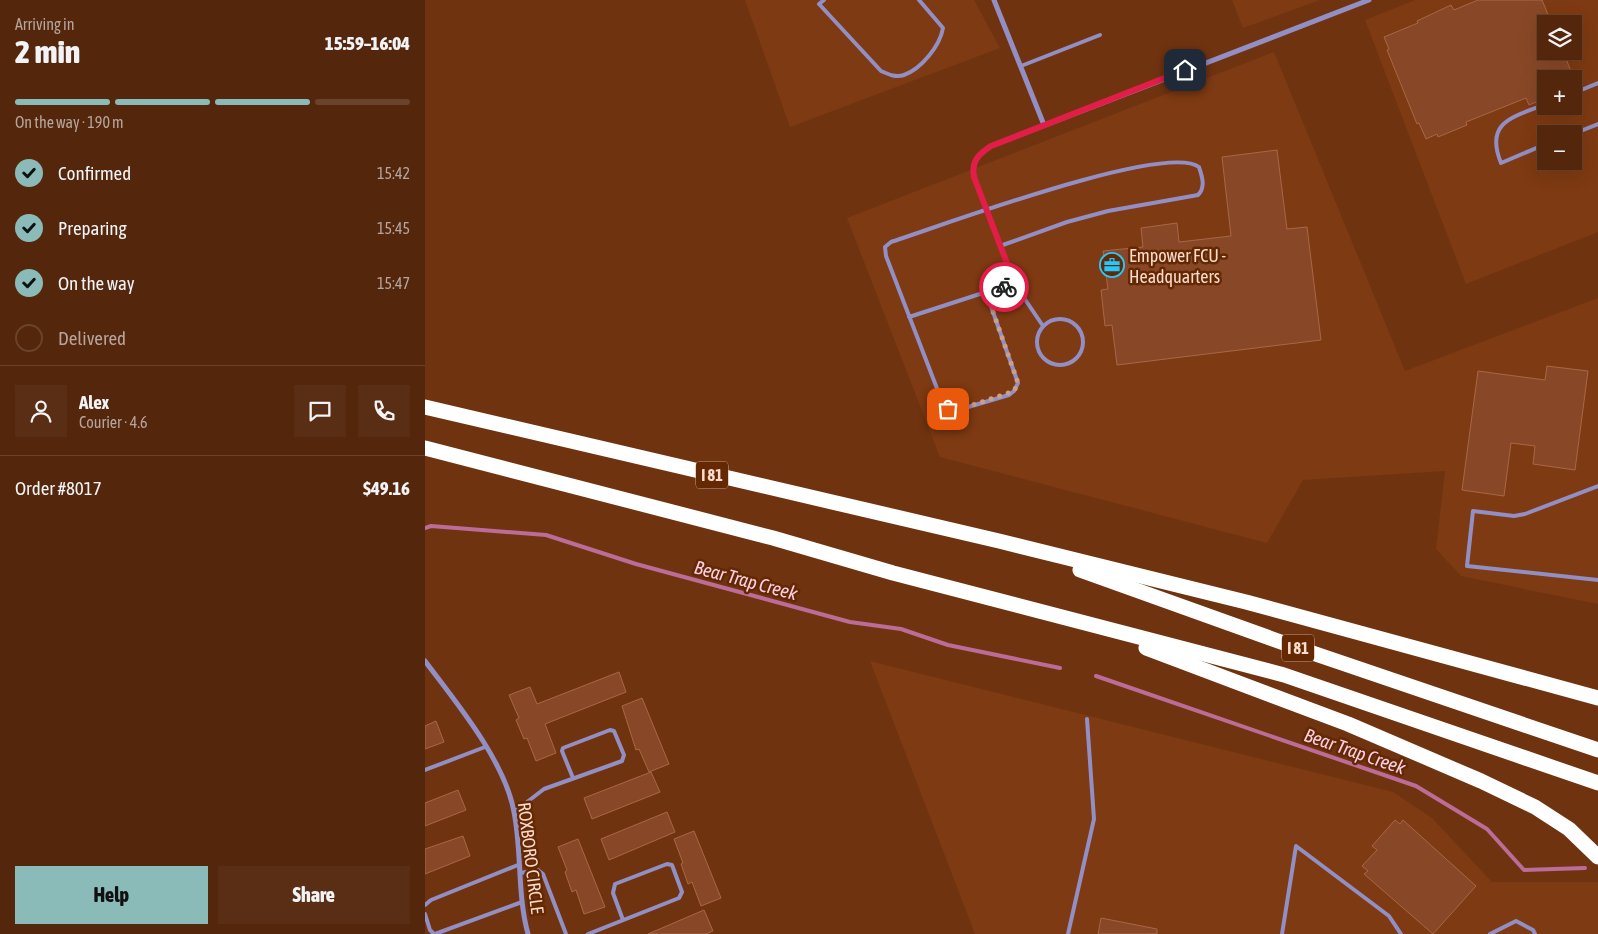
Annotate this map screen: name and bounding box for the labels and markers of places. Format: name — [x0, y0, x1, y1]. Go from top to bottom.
pin — [1164, 49, 1206, 91]
place label: Empower FCU - Headquarters — [1129, 245, 1226, 287]
office icon: Empower FCU - Headquarters — [1099, 252, 1125, 278]
pin — [927, 388, 969, 430]

